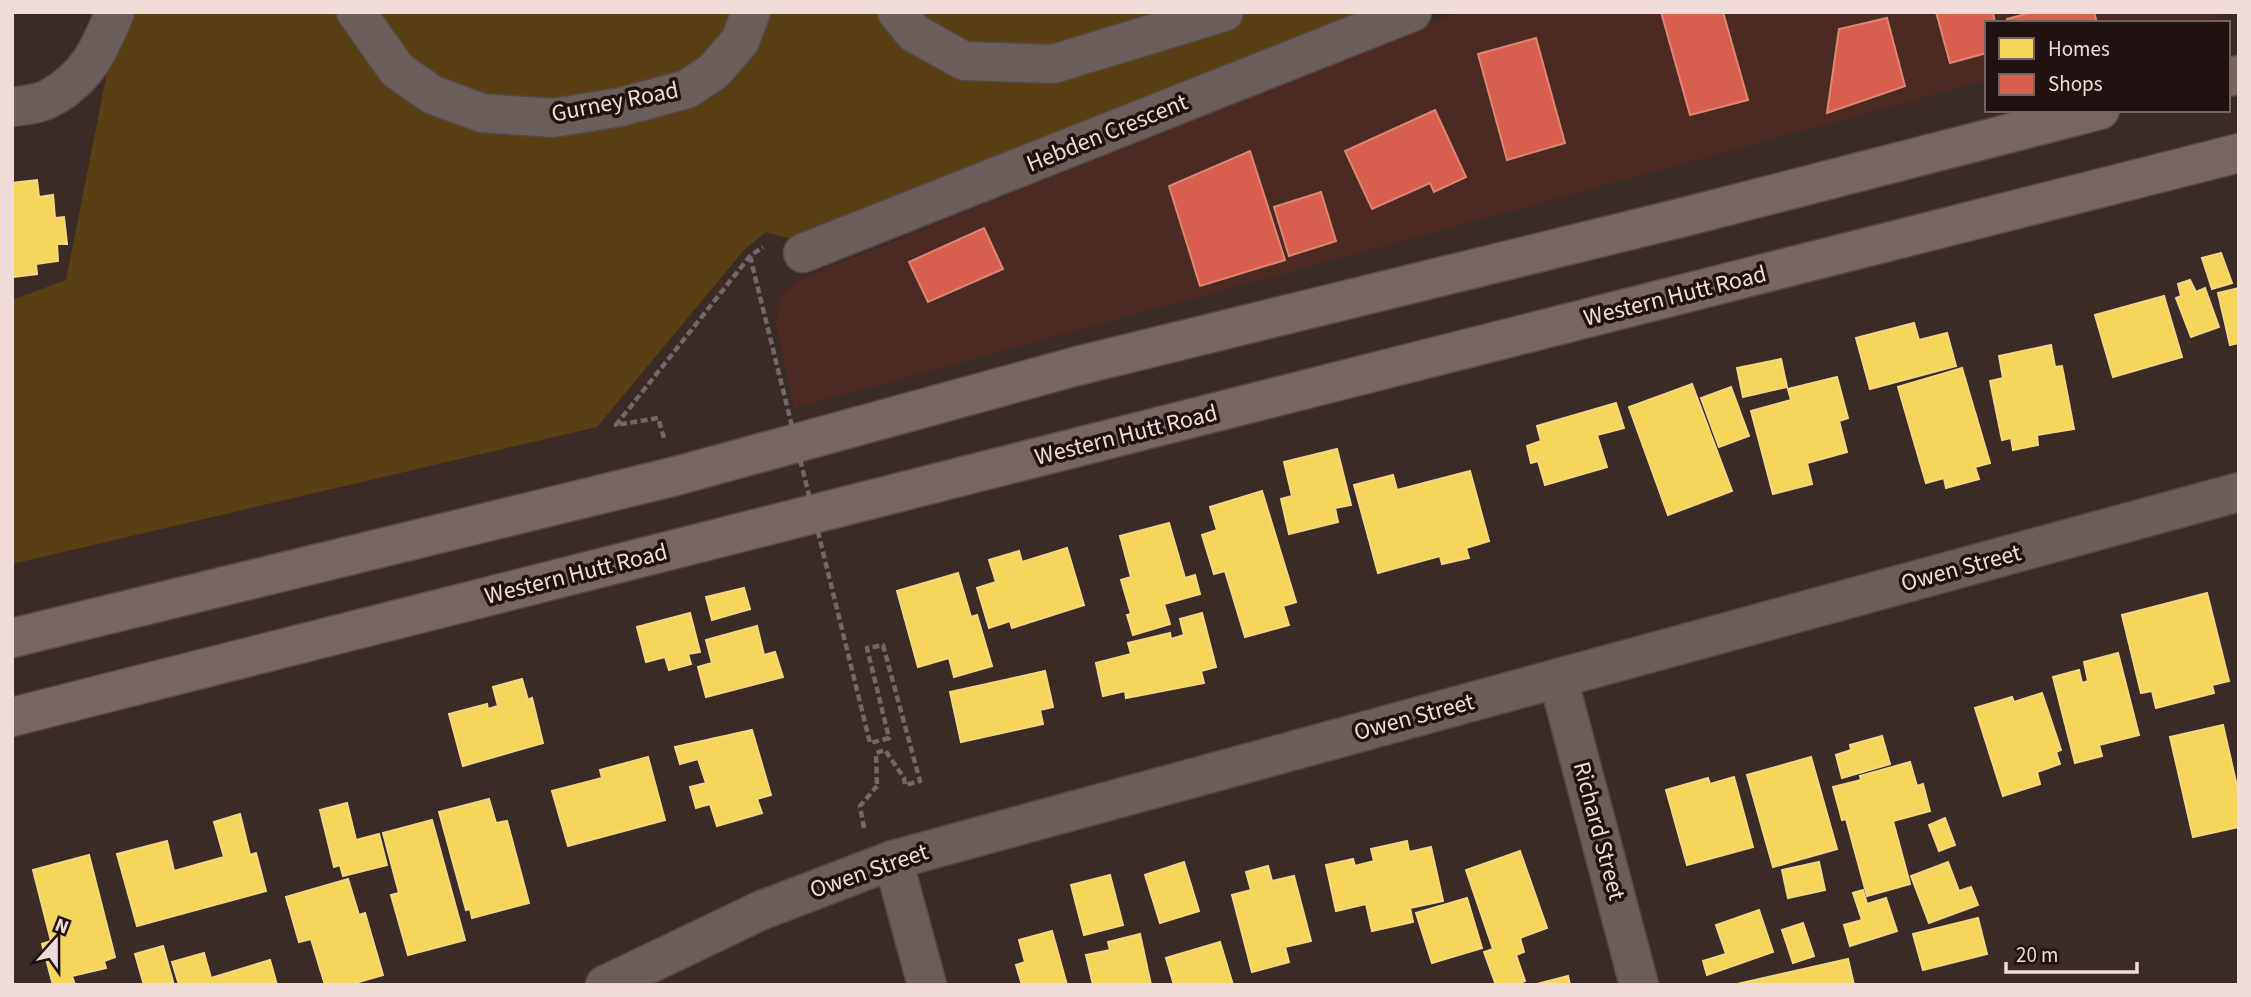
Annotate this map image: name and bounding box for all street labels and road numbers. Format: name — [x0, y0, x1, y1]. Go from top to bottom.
street label: Gurney Road — [548, 73, 682, 131]
street label: Hebden Crescent — [1021, 85, 1193, 181]
street label: Western Hutt Road — [1580, 256, 1770, 336]
street label: Western Hutt Road — [1031, 395, 1221, 475]
street label: Western Hutt Road — [481, 534, 671, 614]
street label: Owen Street — [1897, 535, 2025, 601]
street label: Owen Street — [1350, 684, 1478, 750]
street label: Richard Street — [1564, 758, 1634, 904]
street label: Owen Street — [805, 834, 933, 908]

